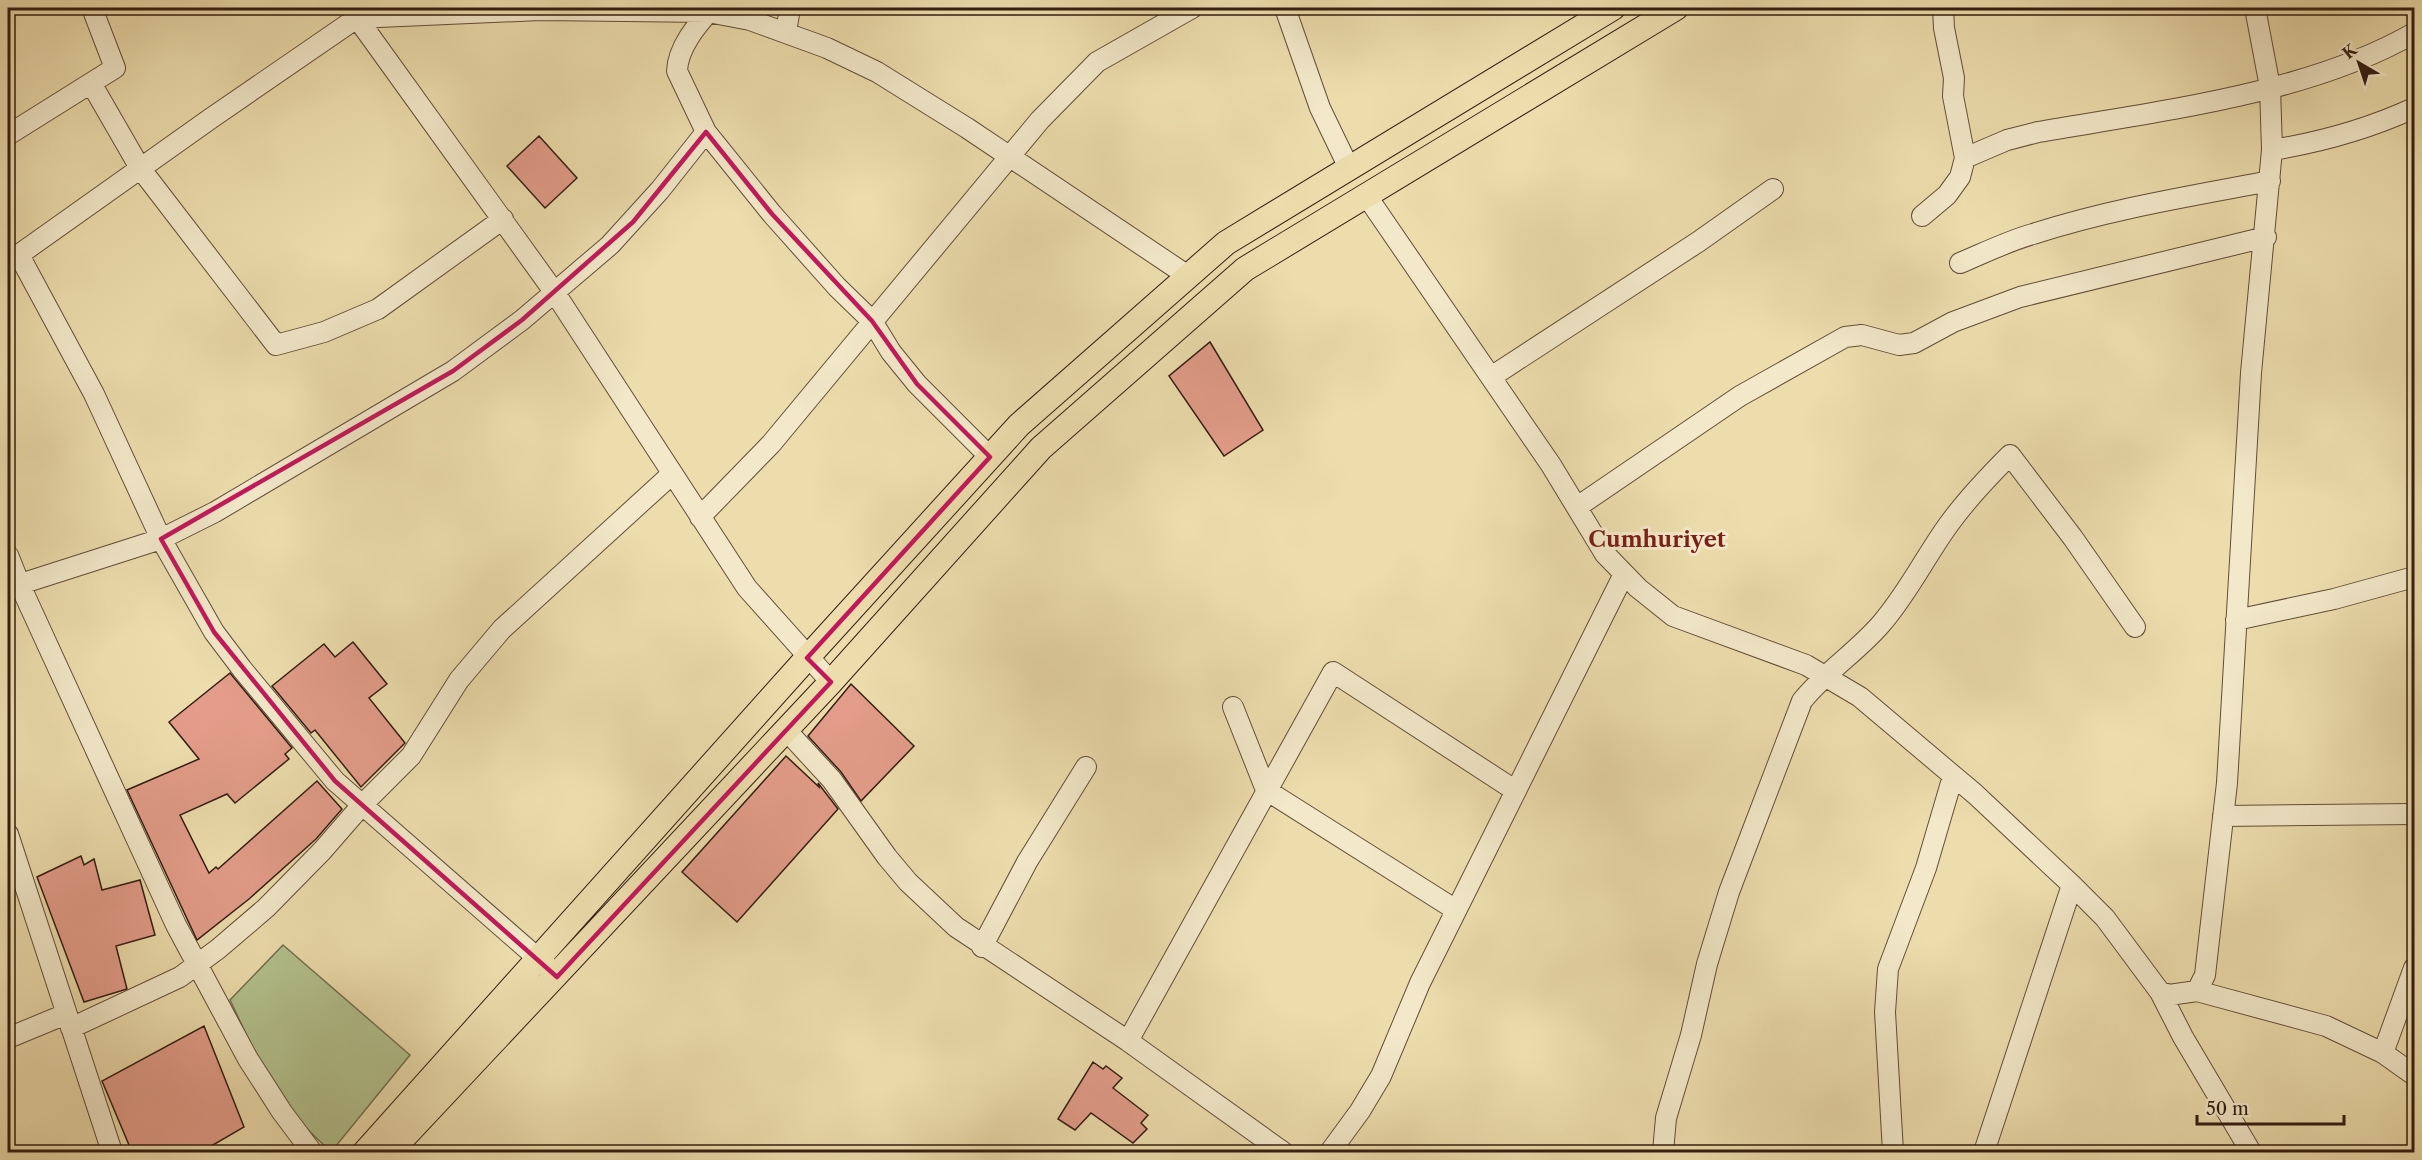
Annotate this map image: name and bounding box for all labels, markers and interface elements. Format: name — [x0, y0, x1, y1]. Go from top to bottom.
north arrow — [2329, 33, 2389, 93]
text: K — [2338, 39, 2362, 63]
district label: Cumhuriyet — [1588, 526, 1726, 553]
scale bar — [2197, 1088, 2344, 1126]
text: 50 m — [2206, 1098, 2249, 1120]

